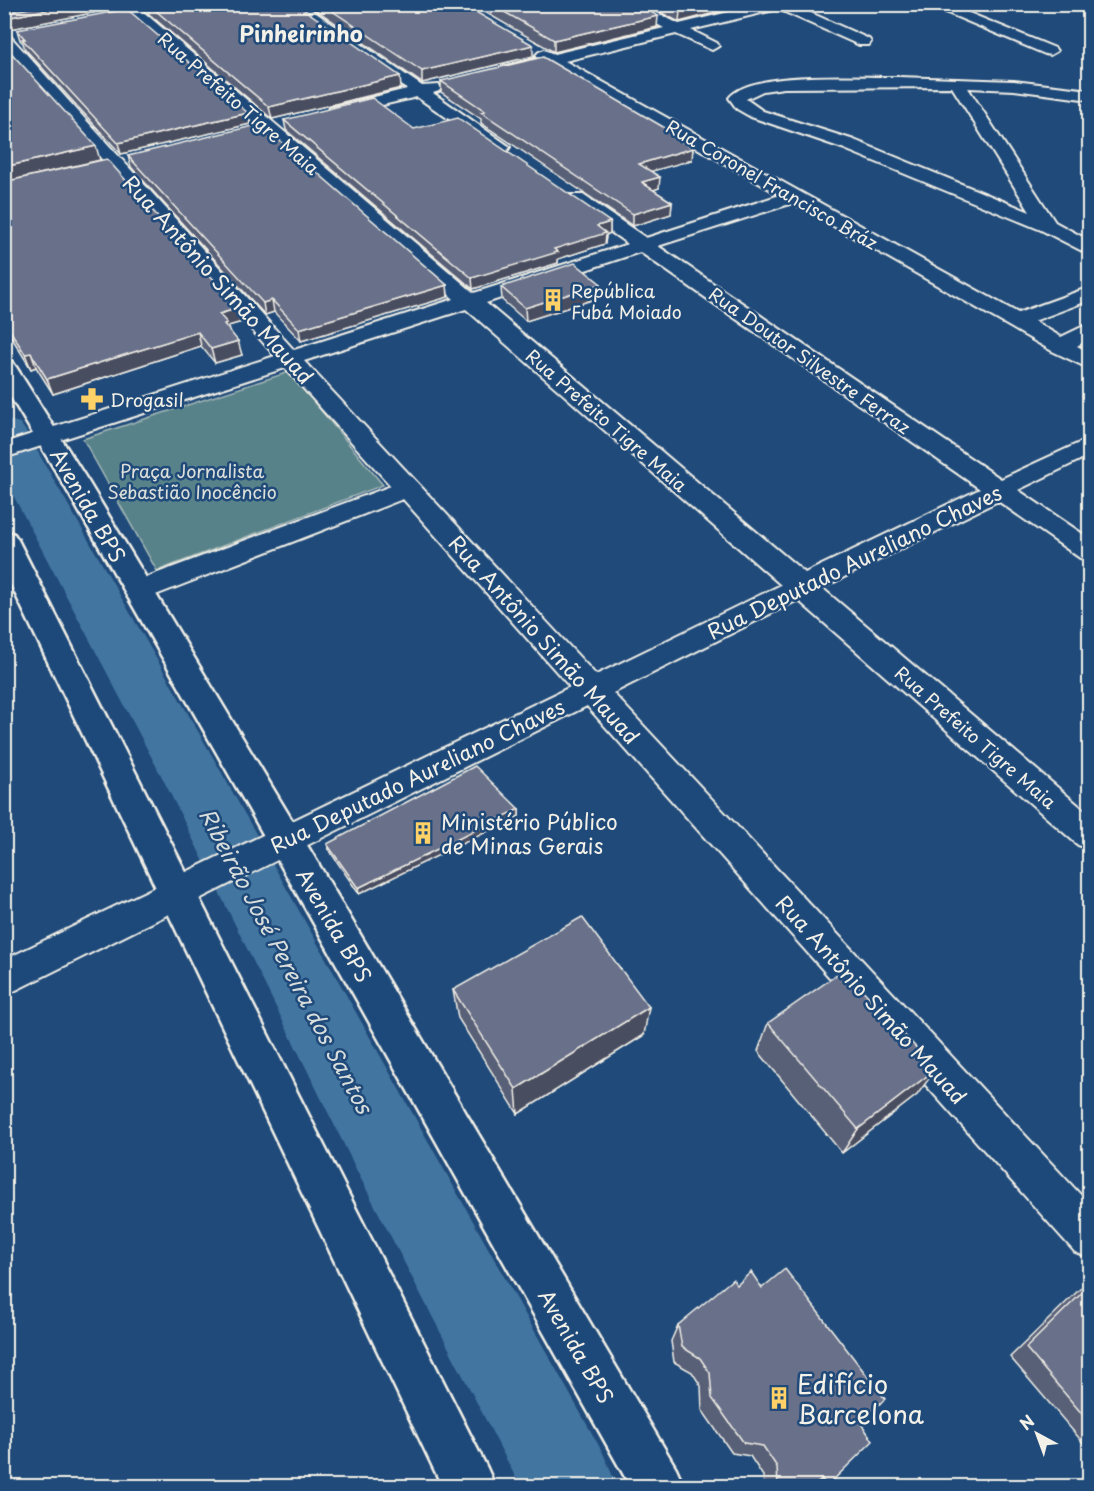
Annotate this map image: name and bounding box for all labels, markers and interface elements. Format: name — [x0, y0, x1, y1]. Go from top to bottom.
district label: Pinheirinho — [239, 16, 363, 49]
street label: Rua Prefeito Tigre Maia — [152, 25, 326, 181]
street label: Rua Coronel Francisco Bráz — [661, 112, 883, 256]
street label: Rua Antônio Simão Mauad — [116, 167, 322, 391]
place label: República Fubá Moiado — [571, 277, 682, 325]
street label: Rua Doutor Silvestre Ferraz — [704, 280, 917, 440]
building icon: República Fubá Moiado — [540, 287, 566, 313]
street label: Rua Prefeito Tigre Maia — [520, 342, 694, 498]
pharmacy icon: Drogasil — [79, 386, 105, 412]
place label: Drogasil — [110, 386, 184, 413]
street label: Avenida BPS — [43, 442, 135, 568]
park label: Praça Jornalista Sebastião Inocêncio — [107, 457, 277, 505]
street label: Rua Deputado Aureliano Chaves — [701, 476, 1007, 646]
street label: Rua Antônio Simão Mauad — [442, 527, 648, 751]
street label: Rua Prefeito Tigre Maia — [889, 659, 1063, 815]
street label: Rua Deputado Aureliano Chaves — [264, 690, 570, 860]
water label: Ribeirão José Pereira dos Santos — [192, 802, 383, 1121]
place label: Ministério Público de Minas Gerais — [441, 805, 618, 861]
building icon: Ministério Público de Minas Gerais — [410, 820, 436, 846]
street label: Avenida BPS — [289, 862, 381, 988]
street label: Rua Antônio Simão Mauad — [769, 887, 975, 1111]
street label: Avenida BPS — [531, 1283, 623, 1409]
place label: Edifício Barcelona — [797, 1364, 925, 1433]
building icon: Edifício Barcelona — [766, 1385, 792, 1411]
north arrow — [1007, 1404, 1067, 1464]
text: N — [1014, 1409, 1039, 1435]

